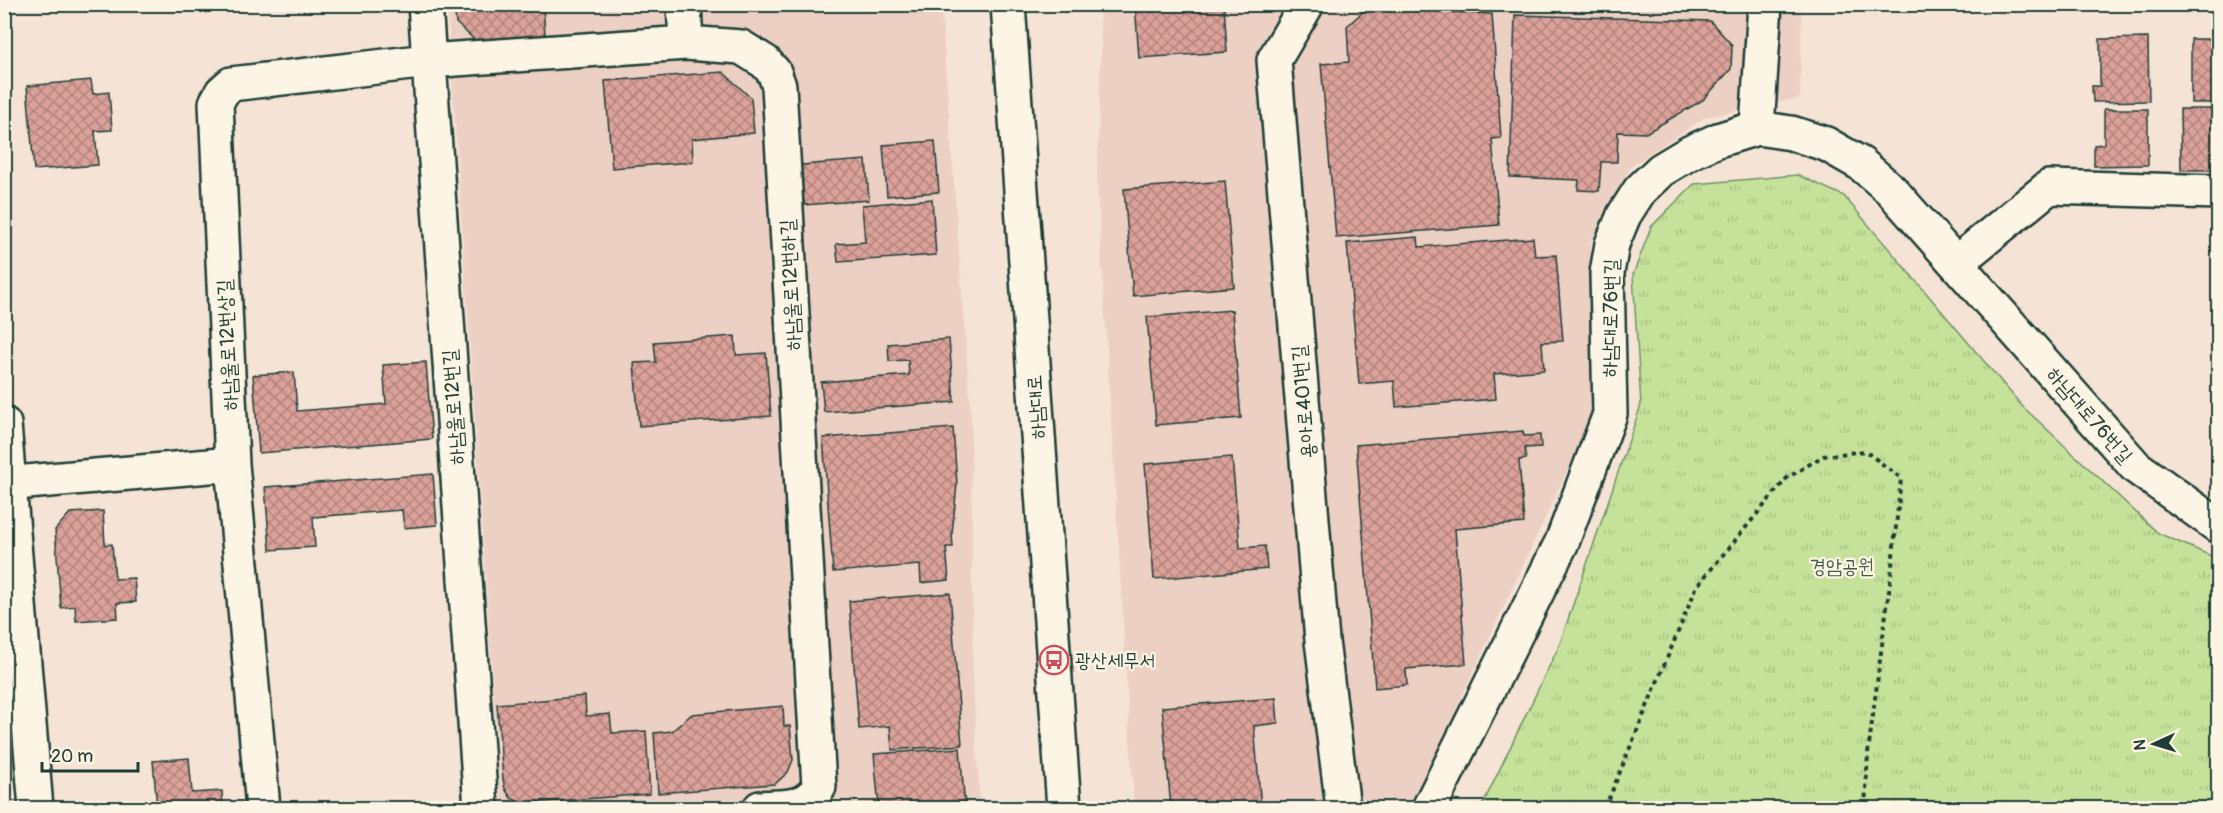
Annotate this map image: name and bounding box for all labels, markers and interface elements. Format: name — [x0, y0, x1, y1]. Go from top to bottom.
street label: 하남울로12번하길 — [775, 219, 806, 351]
street label: 하남대로76번길 — [1597, 258, 1624, 378]
street label: 하남울로12번상길 — [212, 279, 243, 411]
street label: 용아로401번길 — [1286, 344, 1321, 460]
street label: 하남울로12번길 — [437, 348, 470, 465]
street label: 하남대로76번길 — [2041, 362, 2138, 468]
street label: 하남대로 — [1022, 374, 1051, 440]
park label: 경암공원 — [1810, 554, 1874, 579]
bus stop icon: 광산세무서 — [1038, 644, 1070, 676]
place label: 광산세무서 — [1075, 648, 1155, 673]
north arrow — [2124, 714, 2184, 774]
scale bar — [42, 735, 138, 773]
text: N — [2130, 739, 2150, 751]
text: 20 m — [51, 745, 93, 768]

